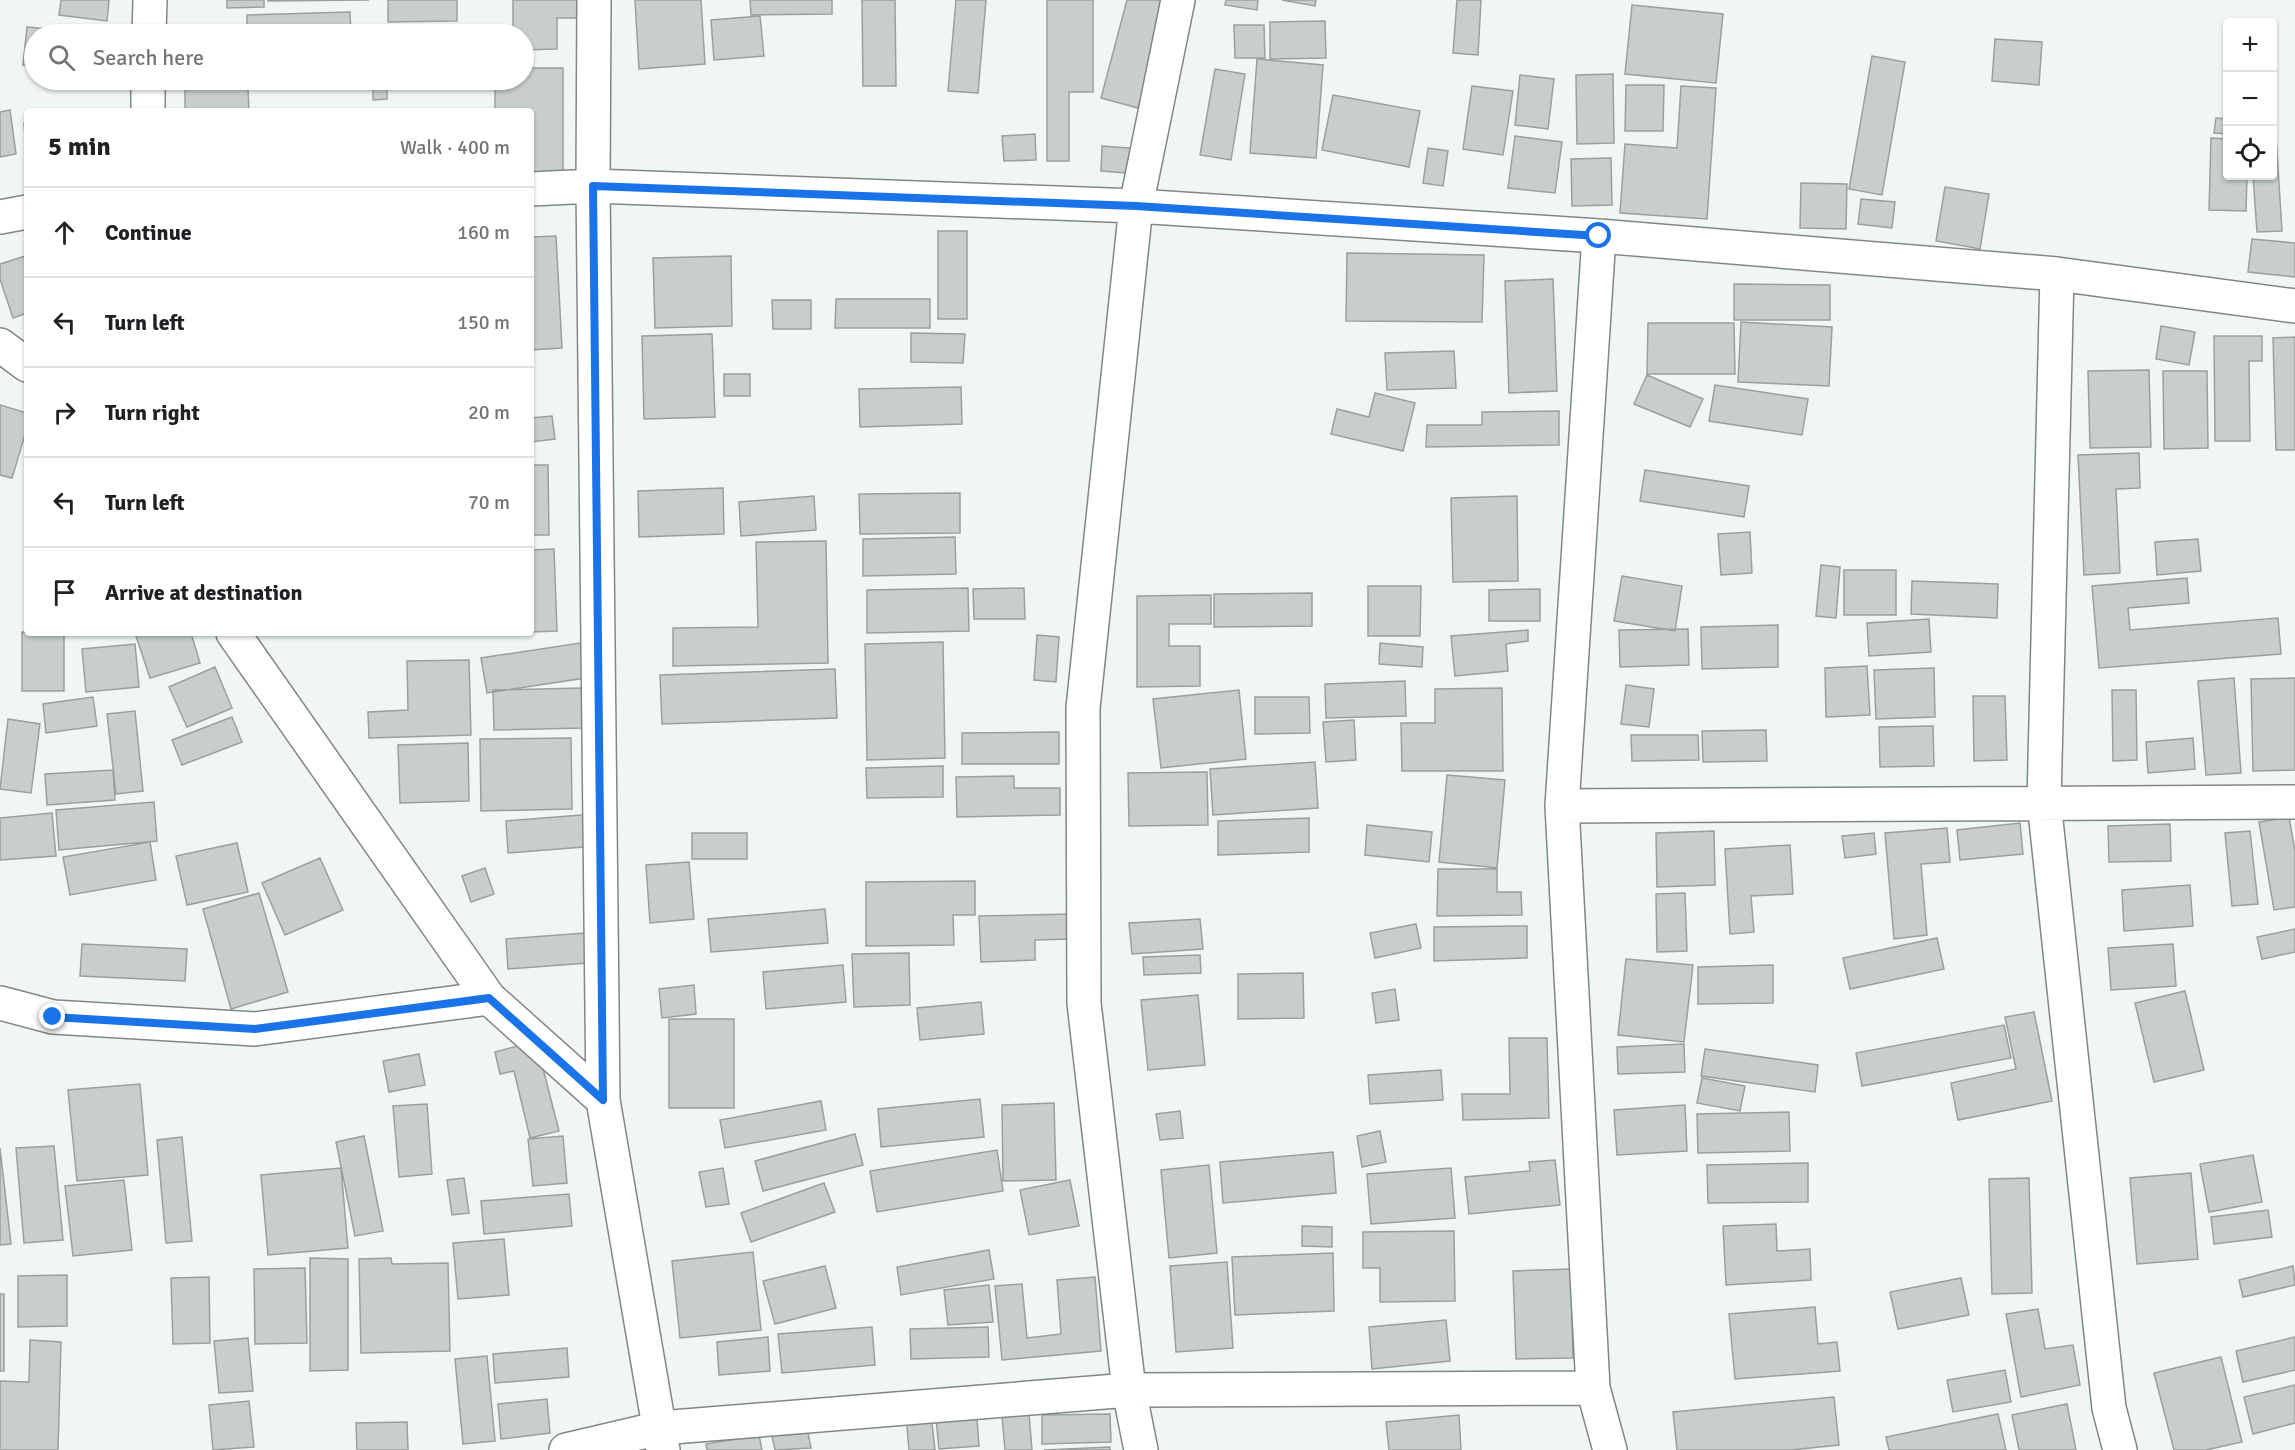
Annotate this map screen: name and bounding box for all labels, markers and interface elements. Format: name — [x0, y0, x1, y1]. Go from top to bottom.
map controls — [2223, 18, 2277, 180]
button: + — [2223, 18, 2277, 72]
search box — [24, 24, 534, 90]
icon: search — [45, 41, 78, 74]
text: Search here — [93, 44, 204, 71]
button: − — [2223, 72, 2277, 126]
button: locate — [2223, 126, 2277, 180]
text: 5 min — [48, 131, 111, 163]
text: Walk · 400 m — [400, 135, 510, 160]
icon: ahead — [48, 216, 81, 249]
text: Continue — [105, 219, 192, 246]
text: 160 m — [457, 220, 510, 245]
route start — [1585, 222, 1611, 248]
icon: left — [48, 306, 81, 339]
text: Turn left — [105, 309, 185, 336]
text: 150 m — [457, 310, 510, 335]
icon: right — [48, 396, 81, 429]
text: Turn right — [105, 399, 200, 426]
text: 20 m — [468, 400, 510, 425]
icon: left — [48, 486, 81, 519]
text: Turn left — [105, 489, 185, 516]
text: 70 m — [468, 490, 510, 515]
icon: arrive — [48, 576, 81, 609]
text: Arrive at destination — [105, 579, 302, 606]
route end — [39, 1003, 65, 1029]

